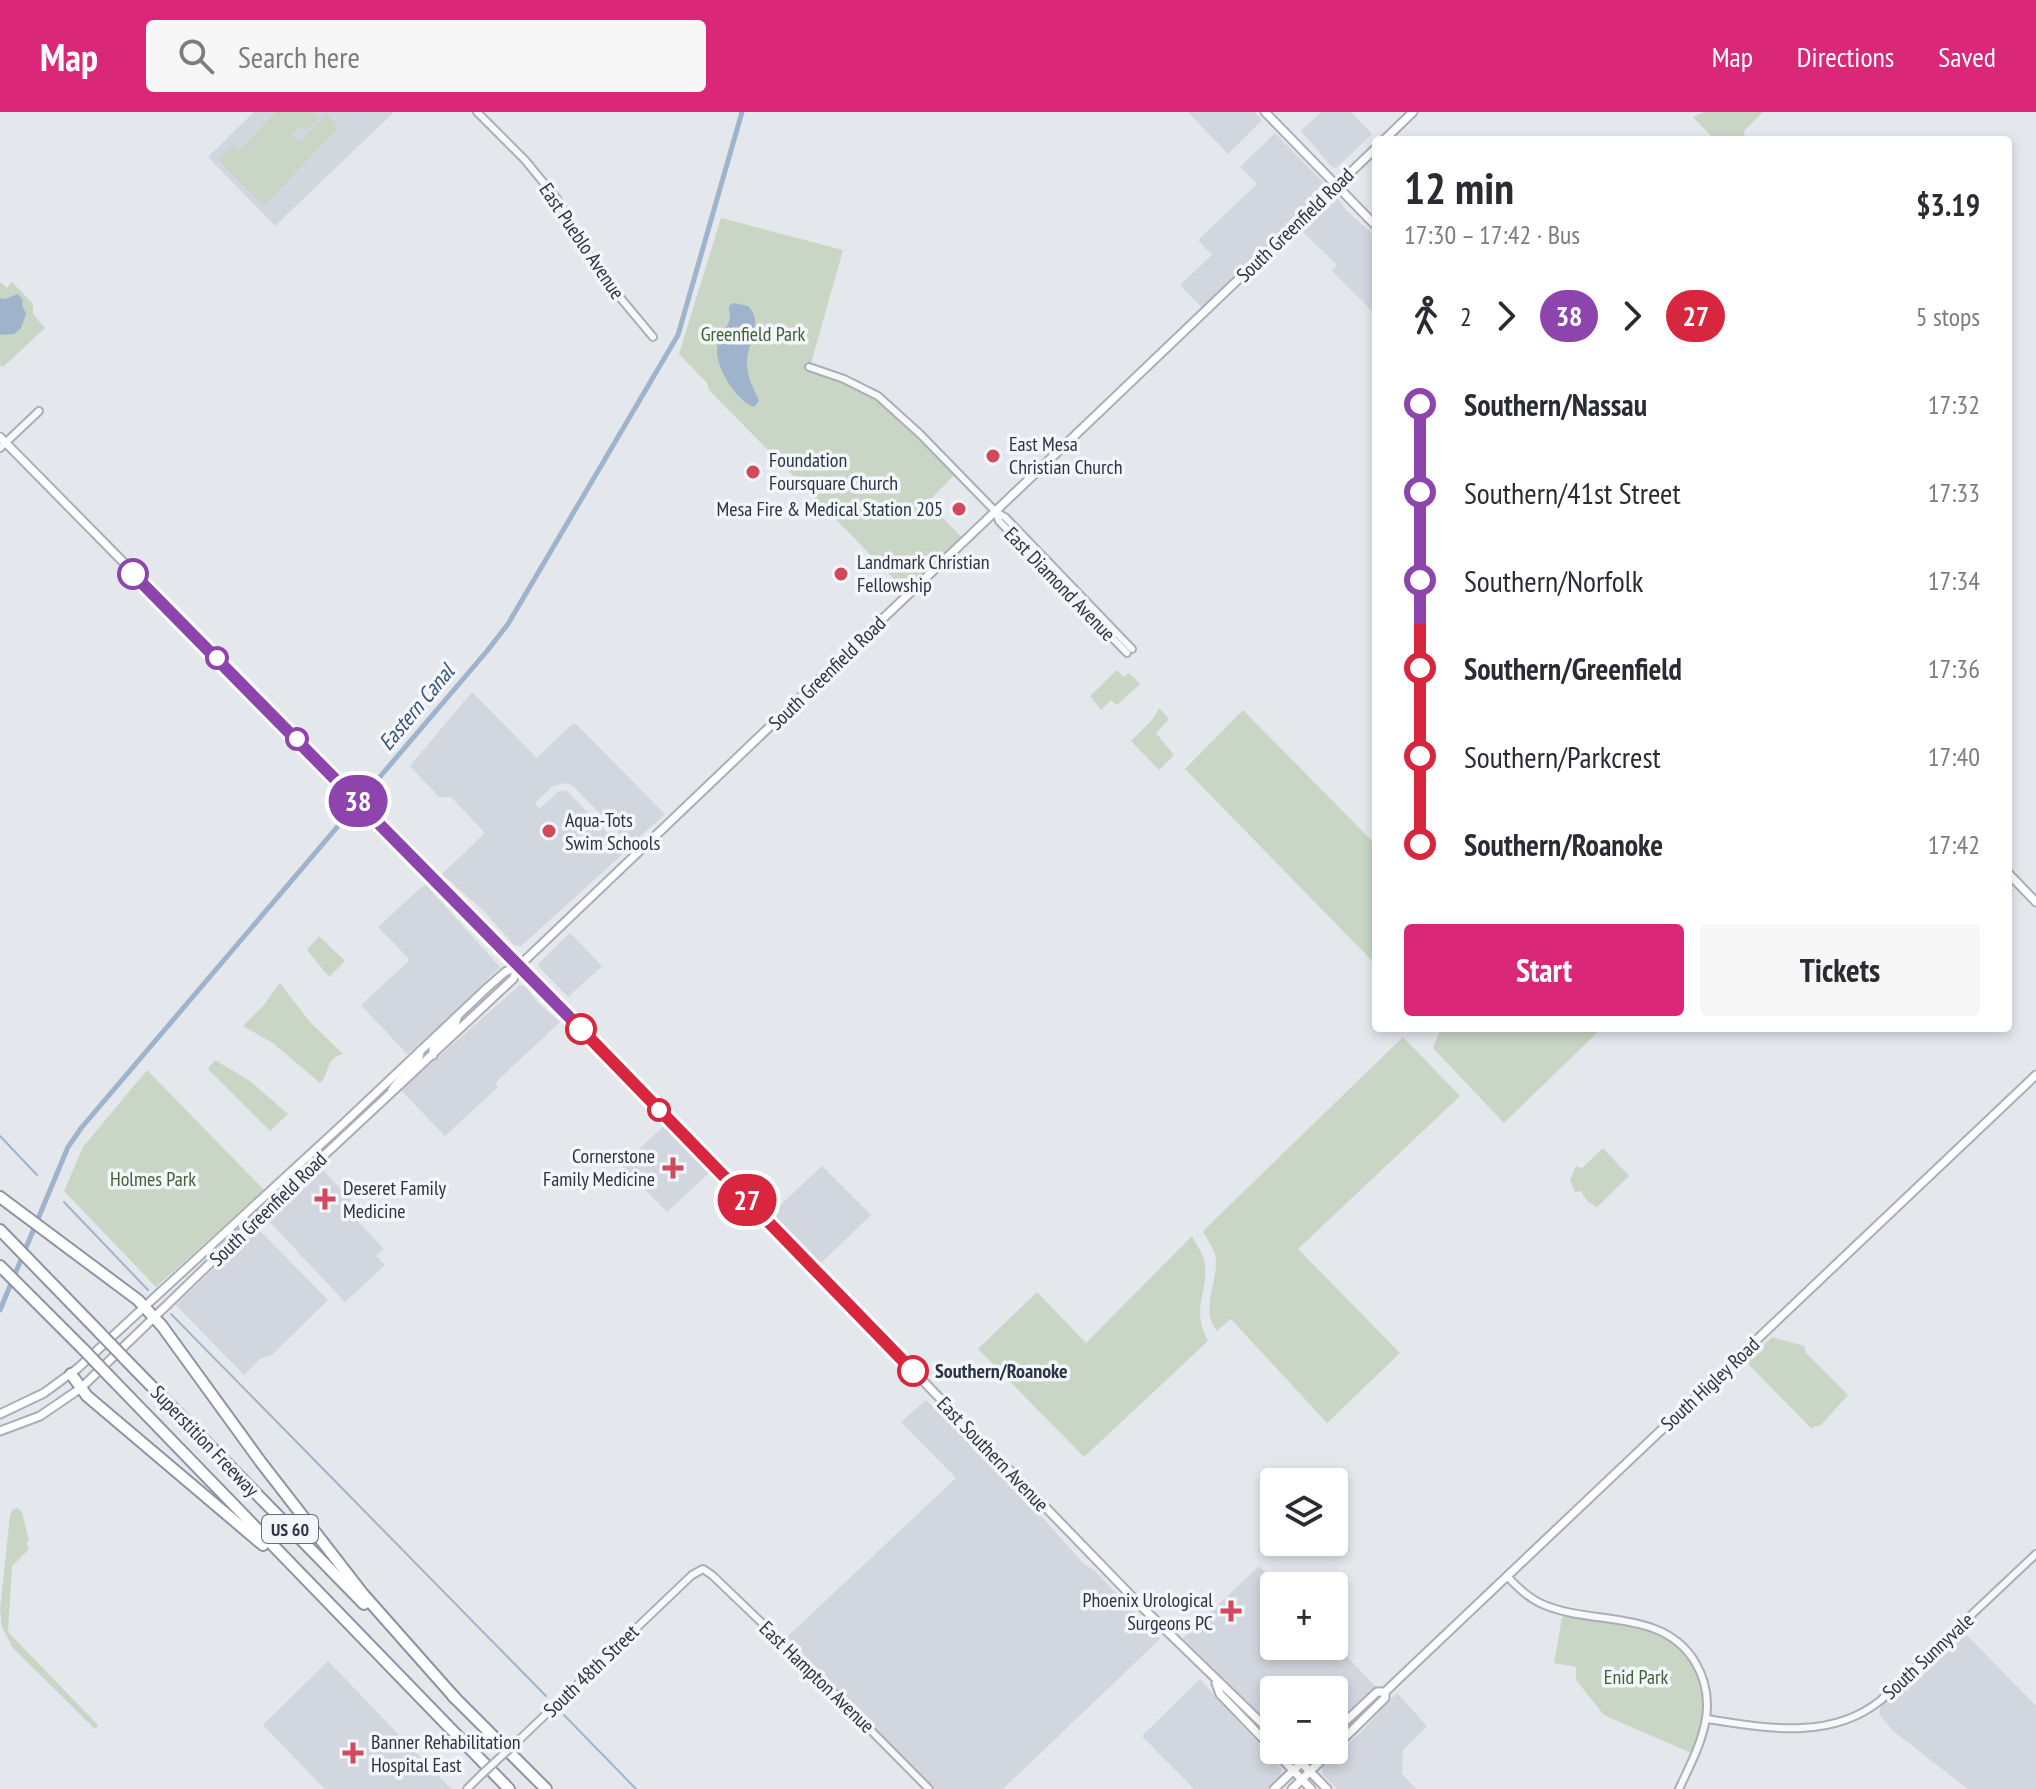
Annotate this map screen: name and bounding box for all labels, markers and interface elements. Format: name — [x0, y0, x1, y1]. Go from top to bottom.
search box — [146, 20, 706, 92]
text: Map — [40, 32, 98, 81]
icon: search — [174, 34, 218, 78]
text: Search here — [238, 37, 360, 76]
text: Map — [1712, 38, 1753, 75]
text: Directions — [1797, 38, 1894, 75]
text: Saved — [1938, 38, 1996, 75]
text: 12 min — [1404, 159, 1514, 216]
street label: South Greenfield Road — [1231, 162, 1359, 288]
street label: East Pueblo Avenue — [534, 178, 630, 304]
text: $3.19 — [1916, 185, 1980, 224]
text: 17:30 – 17:42 · Bus — [1404, 218, 1580, 251]
icon: walk — [1404, 294, 1448, 338]
icon: forward — [1484, 294, 1528, 338]
icon: forward — [1610, 294, 1654, 338]
text: 38 — [1556, 297, 1582, 334]
text: 27 — [1682, 297, 1709, 334]
text: 2 — [1460, 300, 1472, 333]
text: 5 stops — [1916, 300, 1980, 333]
park label: Greenfield Park — [701, 321, 806, 347]
text: Southern/Nassau — [1464, 385, 1647, 424]
text: 17:32 — [1928, 388, 1980, 421]
place label: East Mesa Christian Church — [1009, 431, 1122, 480]
place label: Foundation Foursquare Church — [769, 447, 898, 496]
marker: East Mesa Christian Church — [984, 447, 1002, 465]
marker: Foundation Foursquare Church — [744, 463, 762, 481]
text: Southern/41st Street — [1464, 473, 1681, 512]
text: 17:33 — [1928, 476, 1980, 509]
place label: Mesa Fire & Medical Station 205 — [716, 496, 943, 522]
marker: Mesa Fire & Medical Station 205 — [950, 500, 968, 518]
street label: East Diamond Avenue — [999, 521, 1121, 647]
place label: Landmark Christian Fellowship — [857, 549, 990, 598]
unlabelled marker — [118, 559, 148, 589]
text: Southern/Norfolk — [1464, 561, 1643, 600]
text: 17:34 — [1928, 564, 1980, 597]
marker: Landmark Christian Fellowship — [832, 565, 850, 583]
street label: South Greenfield Road — [763, 610, 891, 736]
unlabelled marker — [206, 647, 228, 669]
text: Southern/Greenfield — [1464, 649, 1682, 688]
text: 17:36 — [1928, 652, 1980, 685]
water label: Eastern Canal — [372, 657, 461, 756]
unlabelled marker — [286, 728, 308, 750]
text: Southern/Parkcrest — [1464, 737, 1661, 776]
text: 17:40 — [1928, 740, 1980, 773]
line badge: 38 — [322, 775, 394, 827]
text: 38 — [345, 782, 371, 819]
place label: Aqua-Tots Swim Schools — [565, 807, 660, 856]
marker: Aqua-Tots Swim Schools — [540, 822, 558, 840]
text: Southern/Roanoke — [1464, 825, 1663, 864]
text: 17:42 — [1928, 828, 1980, 861]
button: Start — [1404, 924, 1684, 1016]
button: Tickets — [1700, 924, 1980, 1016]
unlabelled marker — [566, 1014, 596, 1044]
unlabelled marker — [648, 1099, 670, 1121]
place label: Cornerstone Family Medicine — [543, 1143, 655, 1192]
street label: South Greenfield Road — [204, 1146, 332, 1272]
marker: Cornerstone Family Medicine — [662, 1157, 684, 1179]
park label: Holmes Park — [110, 1166, 196, 1192]
line badge: 27 — [711, 1174, 783, 1226]
place label: Deseret Family Medicine — [343, 1175, 447, 1224]
text: 27 — [734, 1181, 760, 1218]
marker: Deseret Family Medicine — [314, 1188, 336, 1210]
street label: South Higley Road — [1655, 1332, 1765, 1436]
marker: Southern/Roanoke — [898, 1356, 928, 1386]
place label: Southern/Roanoke — [935, 1358, 1068, 1384]
street label: Superstition Freeway — [145, 1380, 265, 1503]
street label: East Southern Avenue — [932, 1391, 1054, 1517]
map controls — [1260, 1468, 1348, 1764]
button: layers — [1260, 1468, 1348, 1556]
road number: US 60 — [262, 1515, 318, 1543]
button: + — [1260, 1572, 1348, 1660]
place label: Phoenix Urological Surgeons PC — [1083, 1587, 1213, 1636]
marker: Phoenix Urological Surgeons PC — [1220, 1600, 1242, 1622]
street label: South Sunnyvale — [1877, 1607, 1979, 1705]
street label: East Hampton Avenue — [754, 1615, 880, 1739]
street label: South 48th Street — [538, 1619, 644, 1723]
park label: Enid Park — [1604, 1664, 1668, 1690]
button: − — [1260, 1676, 1348, 1764]
place label: Banner Rehabilitation Hospital East — [371, 1729, 521, 1778]
marker: Banner Rehabilitation Hospital East — [342, 1742, 364, 1764]

